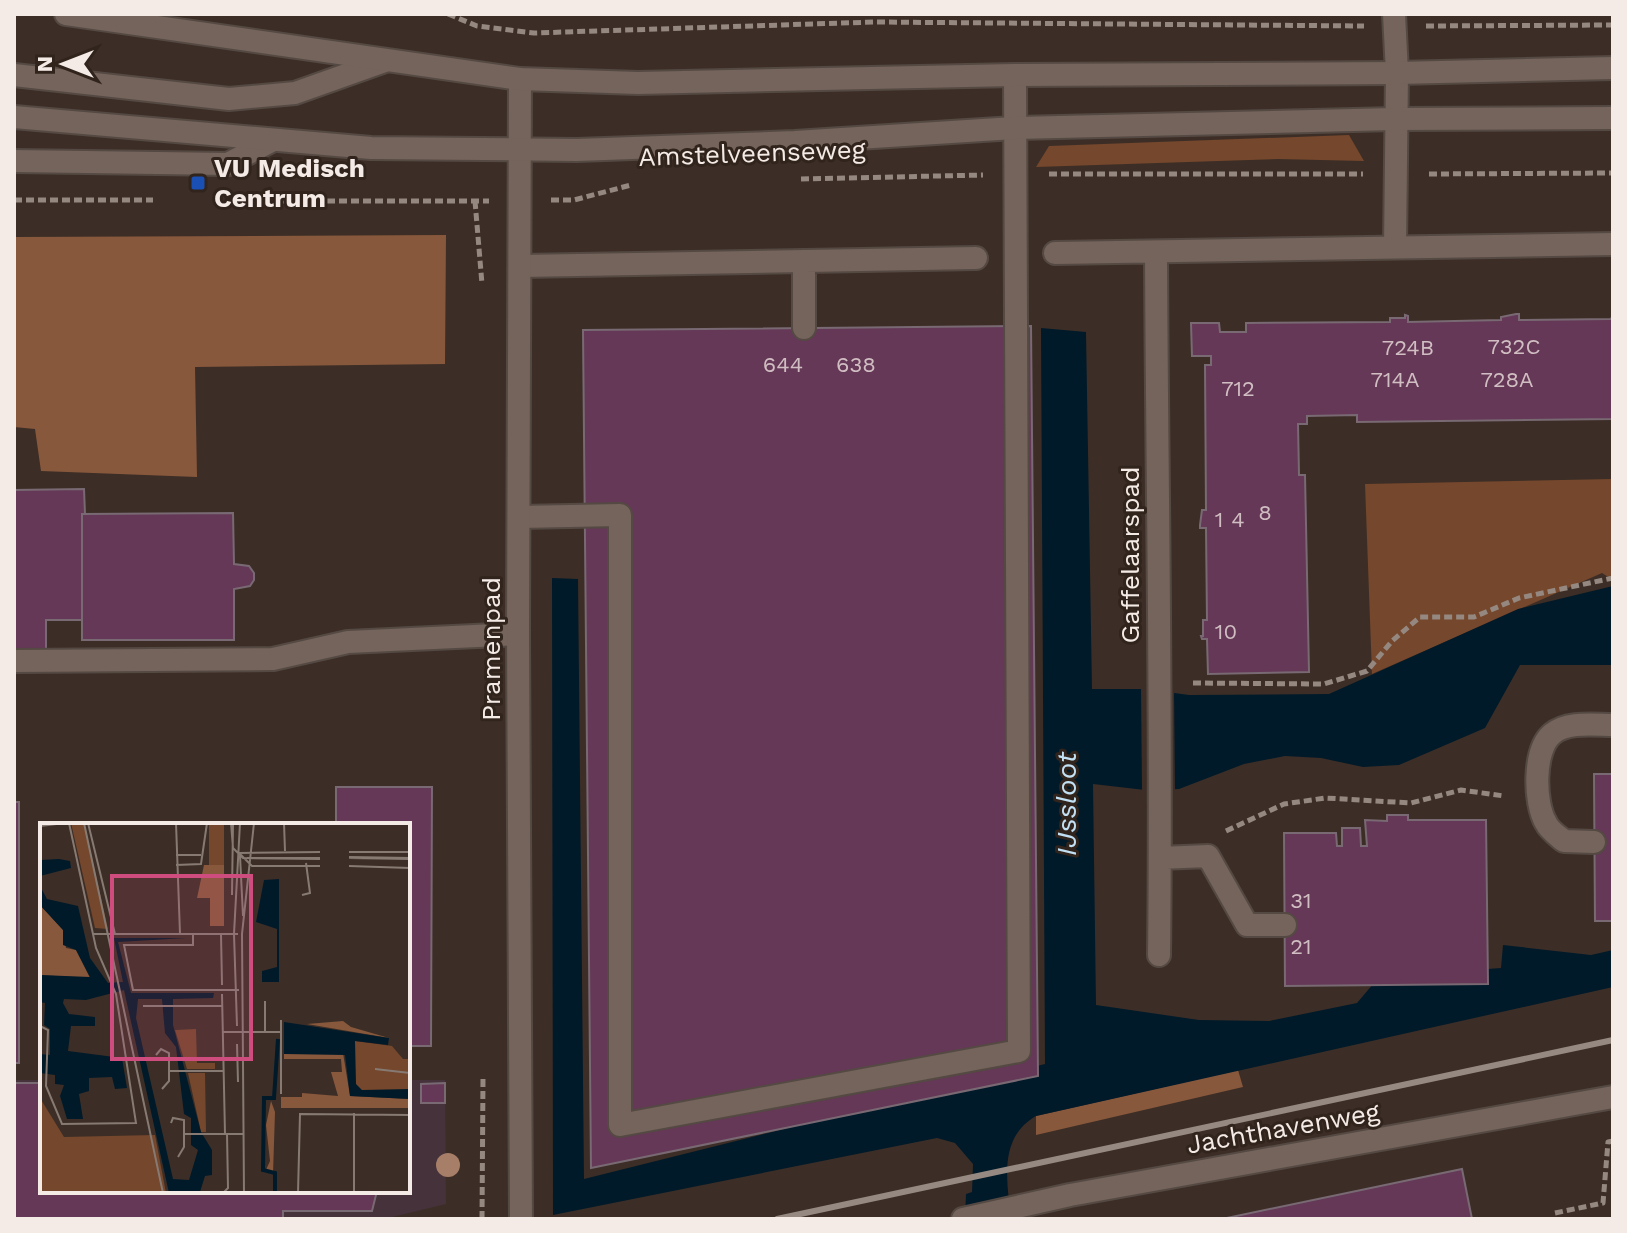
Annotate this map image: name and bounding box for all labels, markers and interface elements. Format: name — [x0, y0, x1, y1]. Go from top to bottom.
north arrow — [24, 24, 104, 104]
text: N — [32, 56, 57, 72]
street label: Amstelveenseweg — [638, 134, 866, 172]
place label: VU Medisch Centrum — [214, 153, 365, 213]
marker: VU Medisch Centrum — [189, 174, 207, 192]
house number: 732C — [1487, 334, 1541, 359]
house number: 724B — [1382, 335, 1434, 360]
house number: 644 — [763, 352, 803, 377]
house number: 638 — [836, 352, 876, 377]
house number: 714A — [1371, 367, 1419, 392]
house number: 728A — [1480, 367, 1534, 392]
house number: 712 — [1221, 376, 1255, 401]
street label: Gaffelaarspad — [1115, 467, 1145, 643]
house number: 8 — [1258, 500, 1272, 525]
house number: 1 — [1215, 507, 1223, 532]
house number: 4 — [1231, 507, 1245, 532]
street label: Pramenpad — [476, 577, 506, 721]
house number: 10 — [1215, 619, 1237, 644]
water label: IJssloot — [1050, 751, 1083, 856]
inset map — [40, 823, 410, 1193]
house number: 31 — [1290, 888, 1312, 913]
house number: 21 — [1290, 934, 1312, 959]
street label: Jachthavenweg — [1184, 1096, 1382, 1160]

